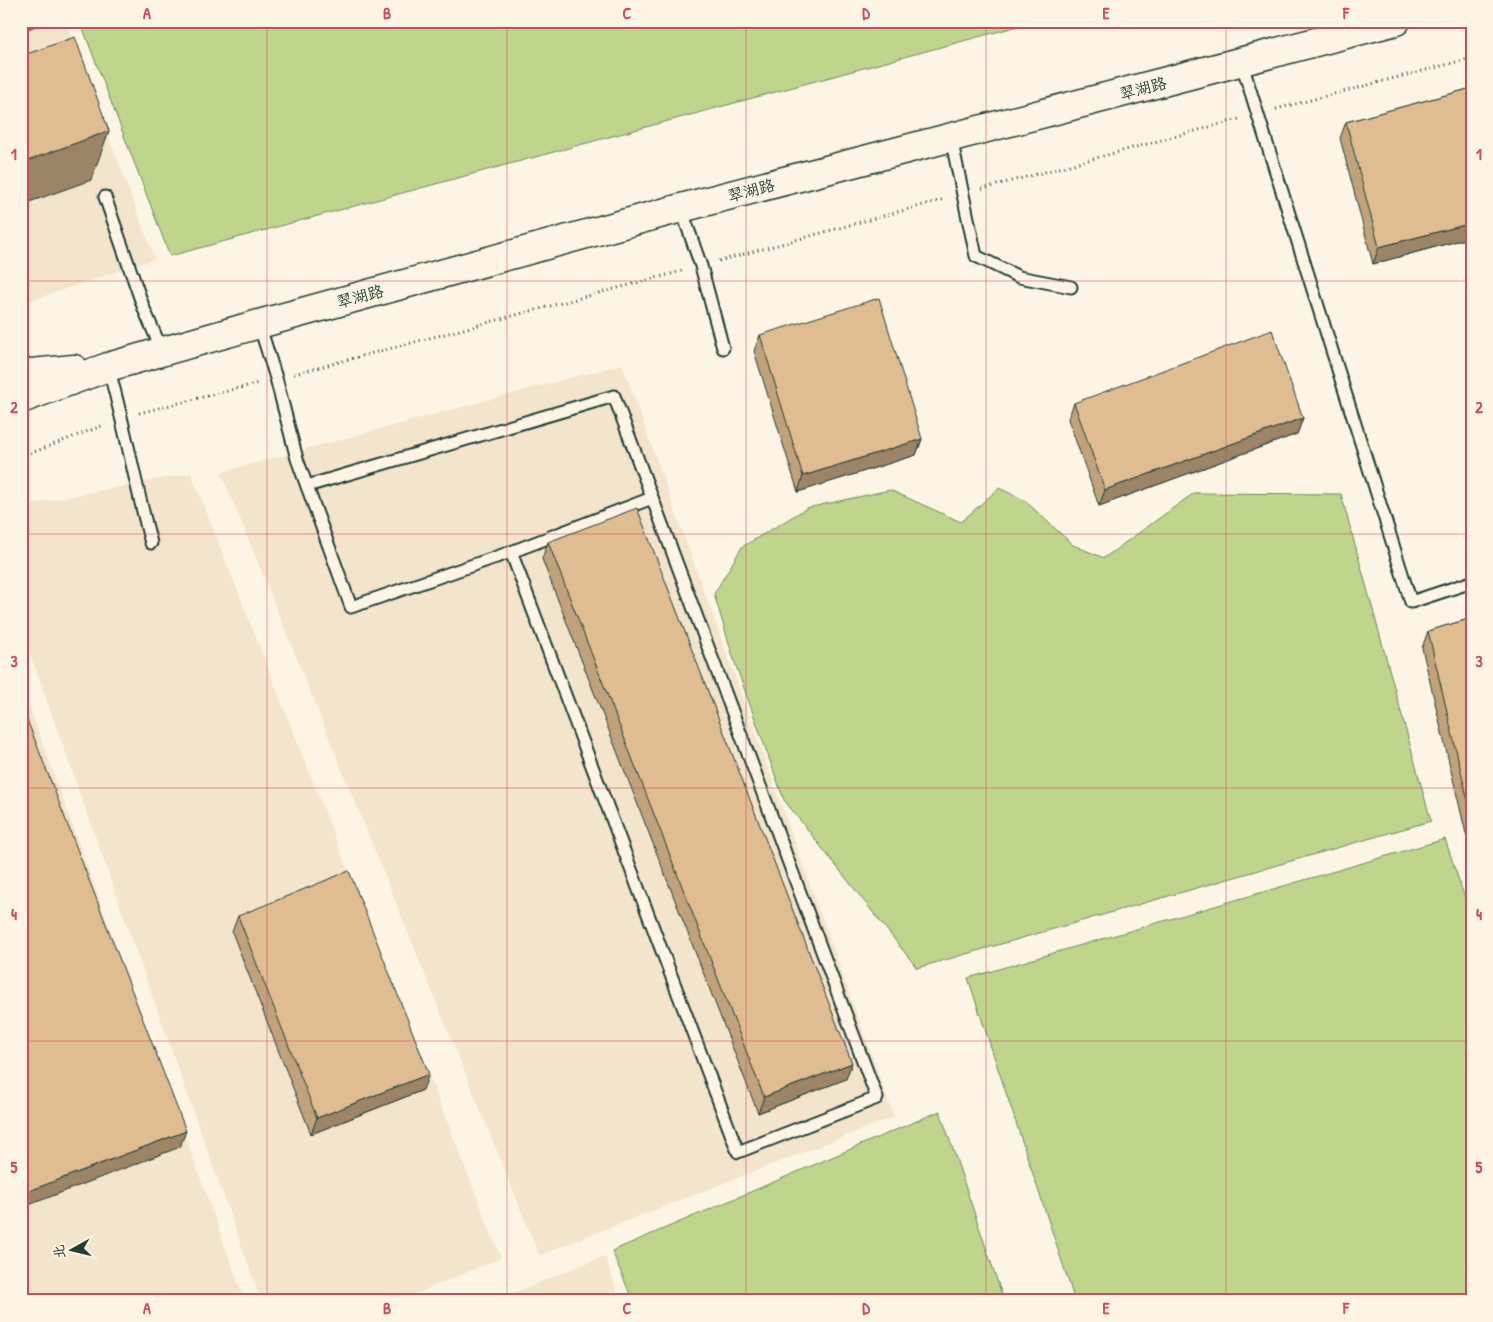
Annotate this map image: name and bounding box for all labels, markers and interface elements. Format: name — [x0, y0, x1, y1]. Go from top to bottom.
text: A — [143, 2, 151, 24]
text: B — [383, 2, 391, 24]
text: C — [623, 2, 632, 24]
text: D — [862, 2, 870, 24]
text: E — [1102, 2, 1110, 24]
text: F — [1342, 2, 1350, 24]
street label: 翠湖路 — [1117, 71, 1169, 105]
text: 1 — [11, 143, 17, 165]
text: 1 — [1476, 143, 1482, 165]
street label: 翠湖路 — [725, 173, 777, 207]
street label: 翠湖路 — [334, 279, 386, 313]
text: 2 — [10, 396, 18, 418]
text: 2 — [1475, 396, 1483, 418]
text: 3 — [10, 650, 18, 672]
text: 3 — [1475, 650, 1483, 672]
text: 4 — [11, 903, 17, 925]
text: 4 — [1476, 903, 1482, 925]
text: 5 — [11, 1156, 18, 1178]
text: 5 — [1476, 1156, 1483, 1178]
north arrow — [48, 1224, 98, 1274]
text: 北 — [48, 1244, 69, 1260]
text: A — [143, 1297, 151, 1319]
text: B — [383, 1297, 391, 1319]
text: C — [623, 1297, 632, 1319]
text: D — [862, 1297, 870, 1319]
text: E — [1102, 1297, 1110, 1319]
text: F — [1342, 1297, 1350, 1319]

